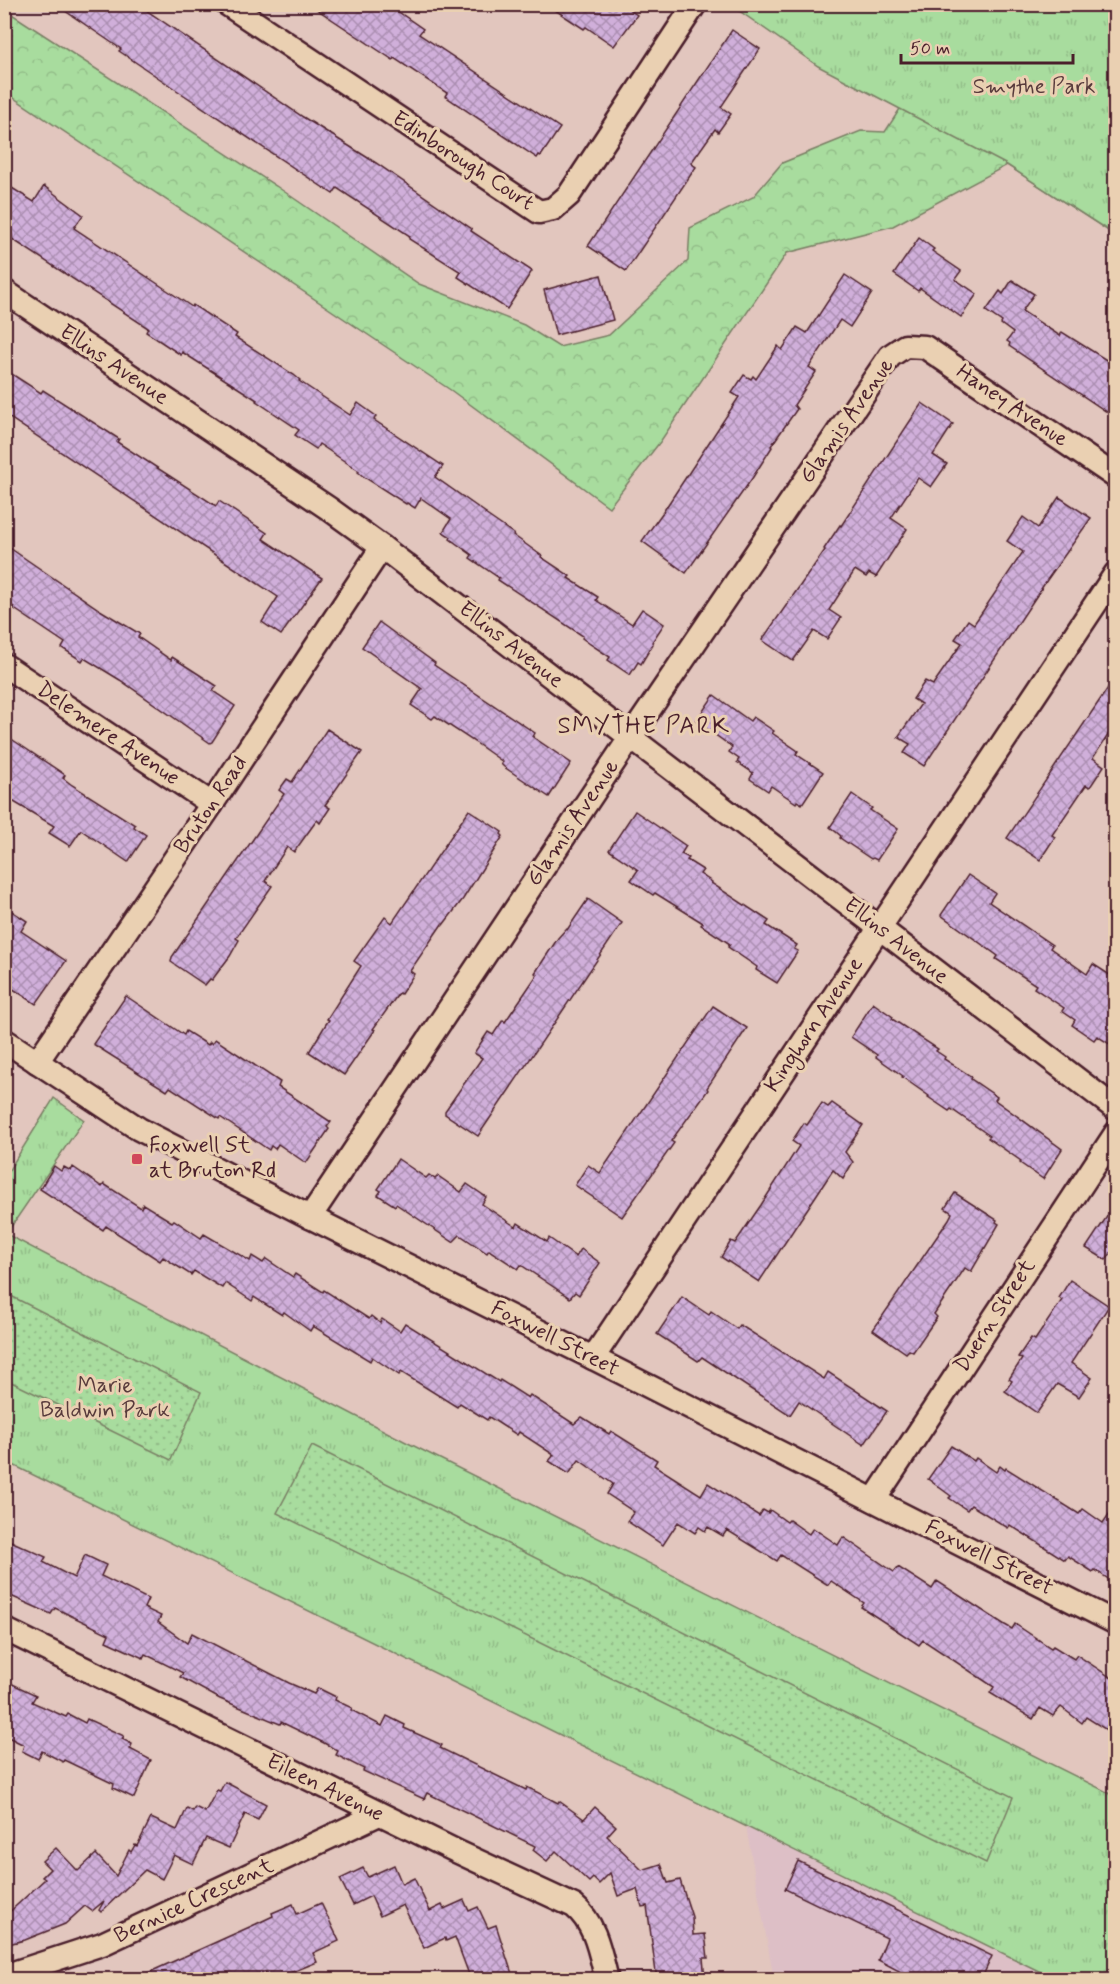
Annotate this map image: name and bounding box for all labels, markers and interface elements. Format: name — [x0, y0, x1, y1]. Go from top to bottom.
scale bar — [901, 27, 1074, 65]
text: 50 m — [910, 37, 950, 61]
park label: Smythe Park — [973, 73, 1095, 101]
street label: Edinborough Court — [386, 105, 539, 218]
street label: Ellins Avenue — [54, 318, 174, 412]
street label: Glamis Avenue — [793, 353, 901, 489]
street label: Haney Avenue — [951, 358, 1073, 454]
street label: Ellins Avenue — [453, 595, 569, 695]
street label: Delemere Avenue — [31, 676, 185, 792]
district label: SMYTHE PARK — [558, 711, 730, 742]
street label: Bruton Road — [168, 751, 254, 859]
street label: Glamis Avenue — [520, 754, 626, 892]
street label: Ellins Avenue — [838, 891, 954, 991]
street label: Kinghorn Avenue — [758, 952, 872, 1100]
place label: Foxwell St at Bruton Rd — [149, 1132, 276, 1185]
marker: Foxwell St at Bruton Rd — [130, 1152, 144, 1166]
street label: Duern Street — [948, 1254, 1042, 1378]
street label: Foxwell Street — [486, 1295, 624, 1383]
park label: Marie Baldwin Park — [40, 1372, 170, 1425]
street label: Foxwell Street — [920, 1514, 1058, 1602]
street label: Eileen Avenue — [262, 1748, 388, 1828]
street label: Bernice Crescent — [110, 1852, 278, 1950]

